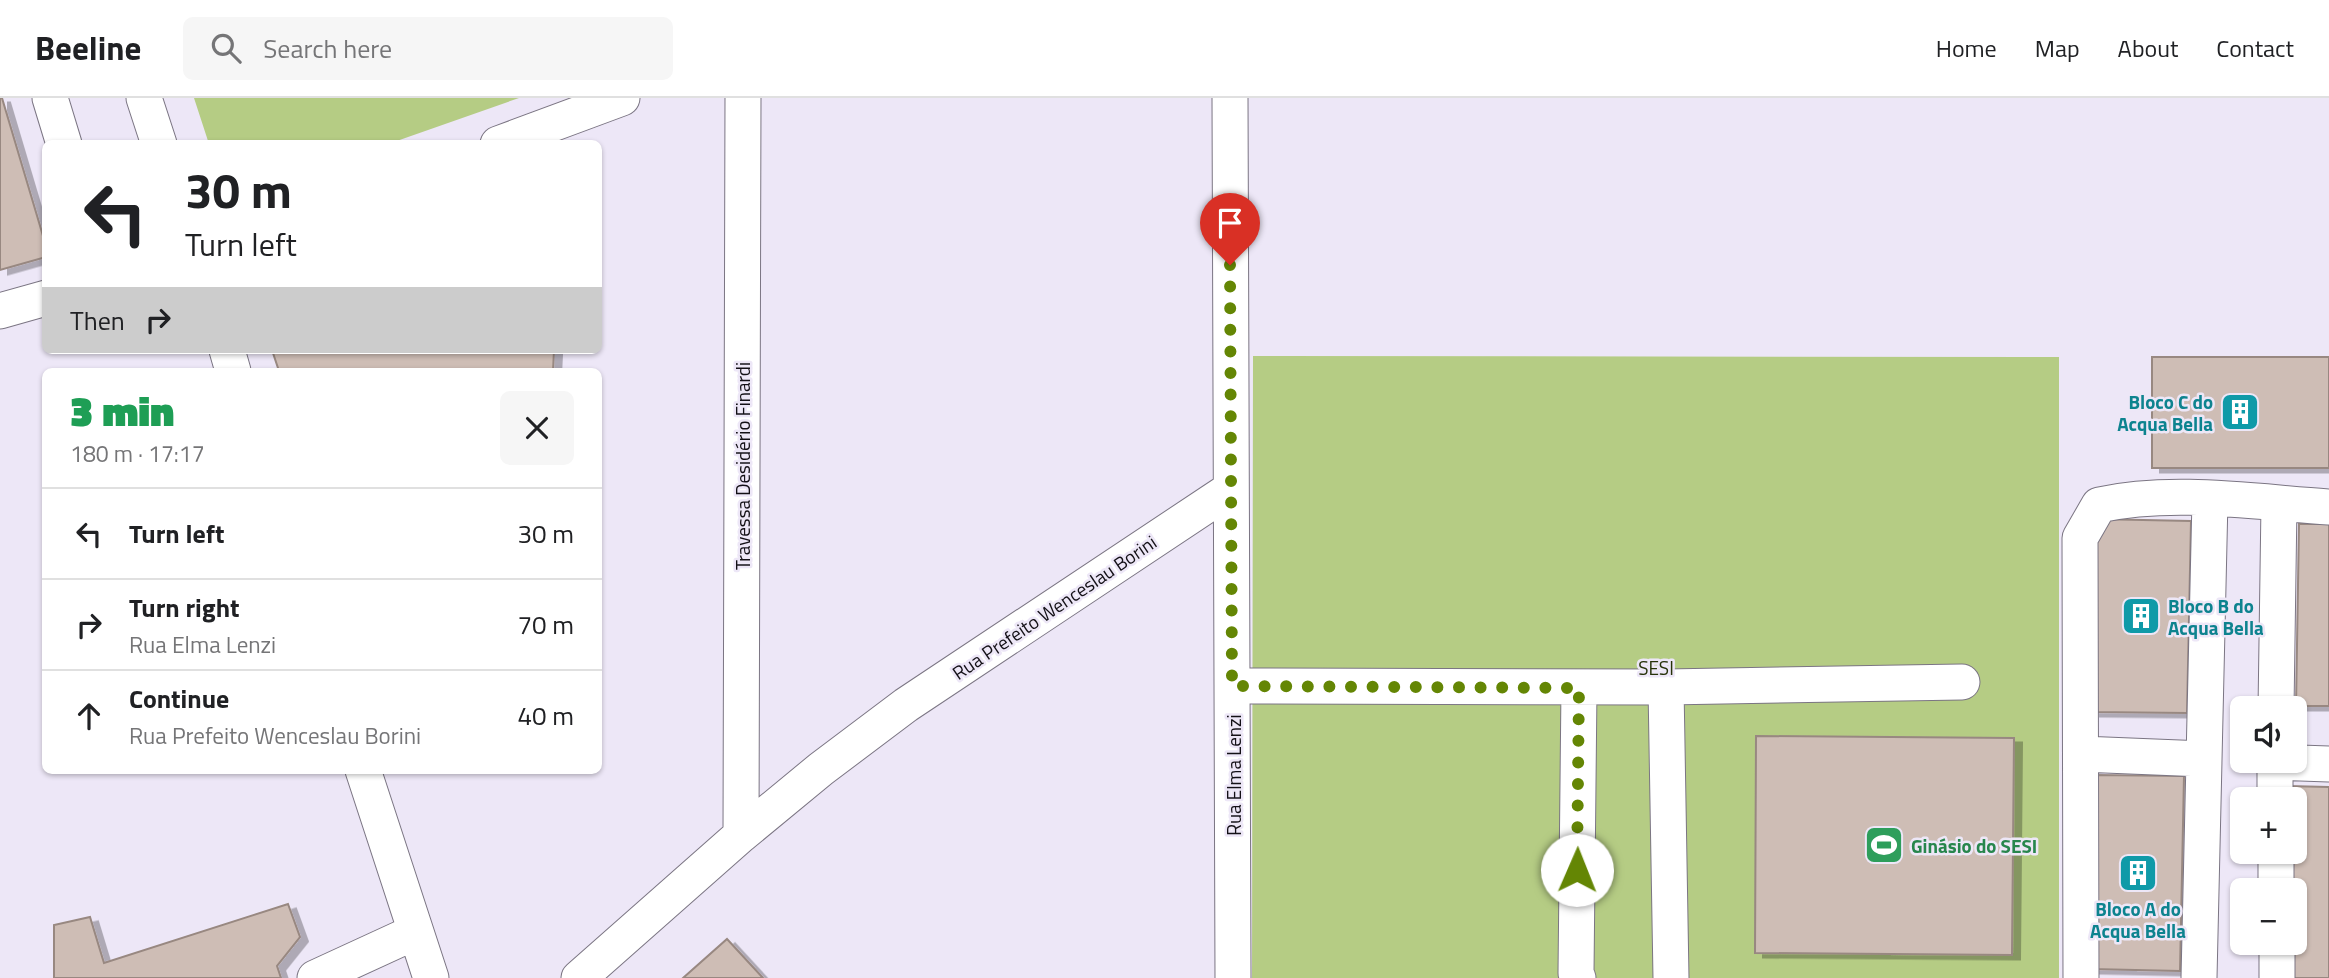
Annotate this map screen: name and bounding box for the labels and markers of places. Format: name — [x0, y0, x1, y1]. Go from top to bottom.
pin — [1200, 193, 1260, 265]
place label: Bloco C do Acqua Bella — [2117, 387, 2213, 438]
building icon: Bloco C do Acqua Bella — [2219, 391, 2261, 433]
place label: Bloco B do Acqua Bella — [2168, 591, 2264, 642]
building icon: Bloco B do Acqua Bella — [2120, 595, 2162, 637]
sports icon: Ginásio do SESI — [1863, 824, 1905, 866]
place label: Ginásio do SESI — [1911, 831, 2037, 860]
building icon: Bloco A do Acqua Bella — [2117, 852, 2159, 894]
place label: Bloco A do Acqua Bella — [2090, 894, 2186, 945]

